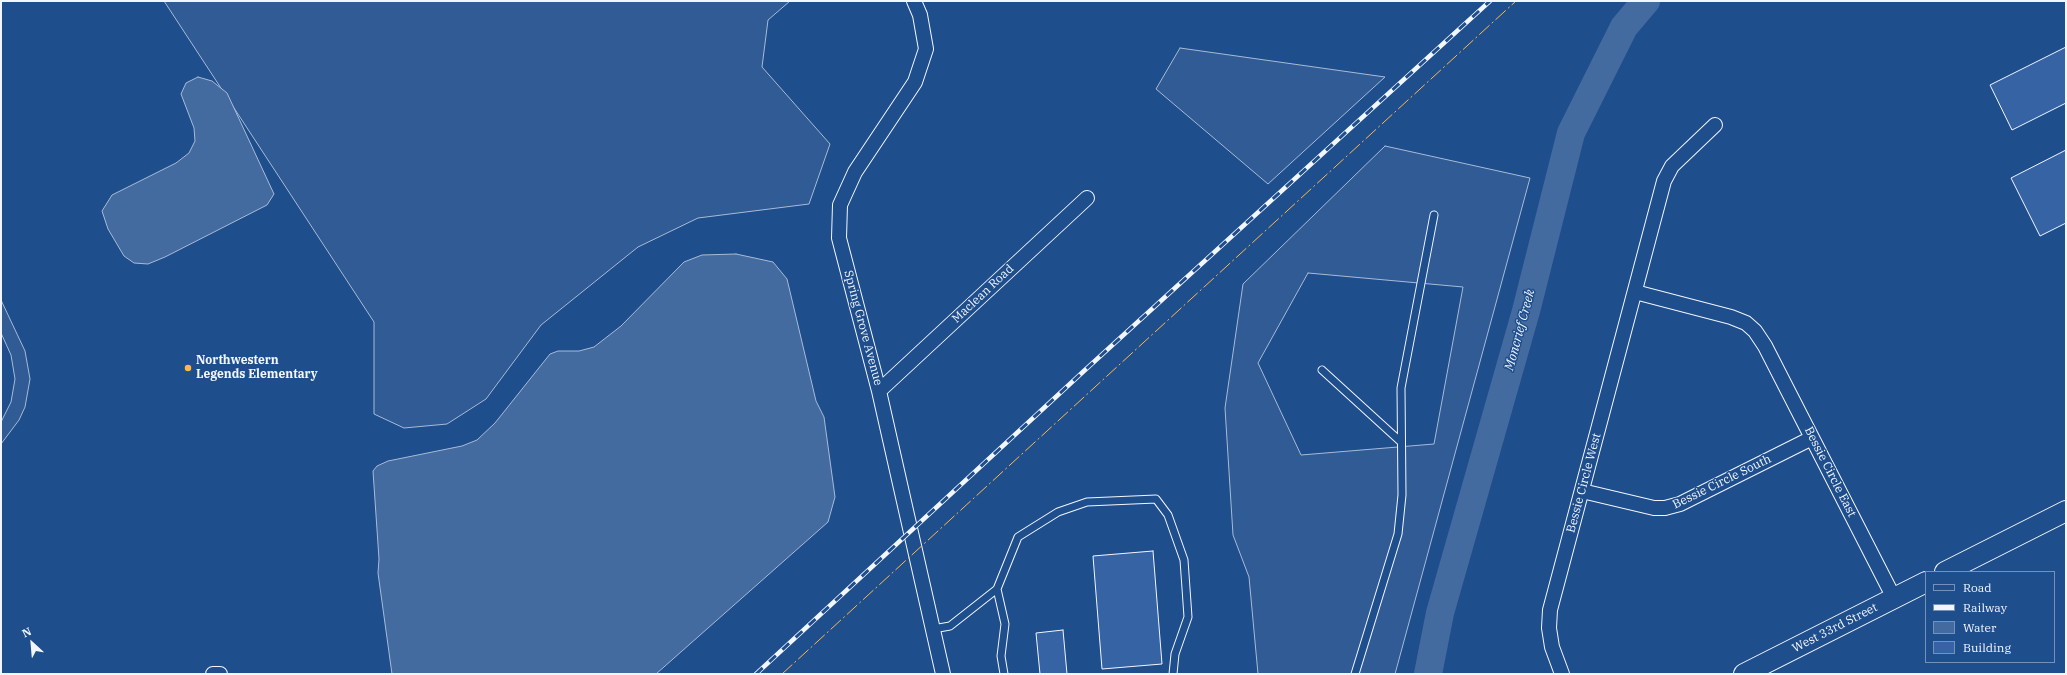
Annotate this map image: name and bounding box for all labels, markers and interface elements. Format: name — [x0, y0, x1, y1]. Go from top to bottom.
street label: Maclean Road — [949, 262, 1017, 326]
street label: Spring Grove Avenue — [841, 269, 885, 387]
water label: Moncrief Creek — [1502, 288, 1538, 372]
place label: Northwestern Legends Elementary — [196, 354, 318, 382]
marker: Northwestern Legends Elementary — [183, 363, 193, 373]
street label: Bessie Circle East — [1801, 425, 1859, 519]
street label: Bessie Circle West — [1564, 432, 1604, 534]
street label: Bessie Circle South — [1670, 452, 1774, 512]
legend — [1925, 571, 2055, 663]
text: Road — [1963, 580, 1992, 595]
street label: West 33rd Street — [1790, 600, 1880, 656]
text: Railway — [1963, 600, 2007, 615]
text: Water — [1963, 620, 1996, 635]
north arrow — [12, 623, 52, 663]
text: N — [20, 624, 34, 640]
text: Building — [1963, 640, 2011, 655]

